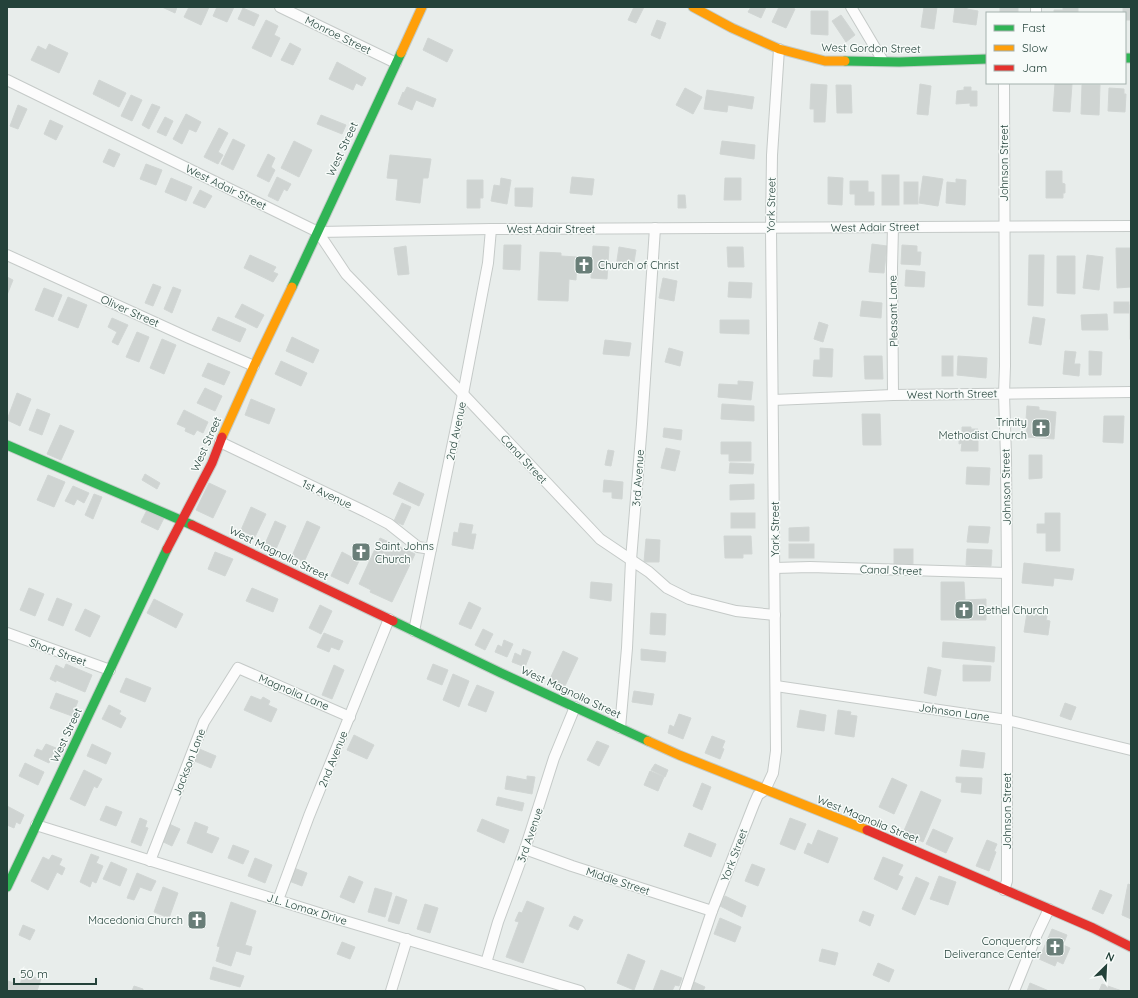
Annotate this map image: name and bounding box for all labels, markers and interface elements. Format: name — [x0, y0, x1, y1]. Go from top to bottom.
legend — [986, 12, 1126, 84]
street label: Monroe Street — [303, 13, 374, 57]
text: Fast — [1022, 20, 1046, 35]
street label: West Gordon Street — [821, 40, 921, 56]
text: Slow — [1022, 40, 1048, 55]
text: Jam — [1022, 60, 1047, 75]
street label: West Street — [323, 119, 361, 179]
street label: Johnson Street — [997, 124, 1011, 201]
street label: West Adair Street — [183, 161, 269, 213]
street label: York Street — [764, 177, 778, 233]
street label: West Adair Street — [831, 219, 920, 235]
street label: West Adair Street — [507, 222, 596, 236]
church icon: Church of Christ — [573, 254, 595, 276]
place label: Church of Christ — [598, 258, 679, 272]
street label: Pleasant Lane — [885, 275, 901, 347]
street label: Oliver Street — [99, 292, 162, 330]
street label: West North Street — [907, 386, 998, 402]
street label: 2nd Avenue — [443, 400, 469, 462]
street label: West Street — [188, 414, 224, 474]
place label: Trinity Methodist Church — [939, 415, 1027, 442]
church icon: Trinity Methodist Church — [1030, 417, 1052, 439]
street label: Canal Street — [498, 431, 551, 487]
street label: Johnson Street — [998, 448, 1014, 526]
street label: 3rd Avenue — [629, 449, 647, 507]
street label: 1st Avenue — [300, 476, 354, 512]
street label: York Street — [768, 501, 782, 557]
street label: West Magnolia Street — [227, 523, 331, 583]
place label: Saint Johns Church — [375, 539, 434, 566]
church icon: Saint Johns Church — [350, 541, 372, 563]
street label: Canal Street — [860, 562, 923, 578]
church icon: Bethel Church — [953, 599, 975, 621]
place label: Bethel Church — [978, 603, 1049, 617]
street label: Short Street — [27, 635, 89, 669]
street label: West Magnolia Street — [519, 663, 624, 721]
street label: Magnolia Lane — [257, 671, 331, 713]
street label: Johnson Lane — [917, 700, 991, 724]
street label: West Street — [47, 705, 85, 765]
street label: Jackson Lane — [170, 726, 208, 798]
street label: 2nd Avenue — [315, 729, 351, 789]
street label: Johnson Street — [1000, 772, 1014, 849]
street label: West Magnolia Street — [815, 792, 921, 846]
street label: 3rd Avenue — [514, 806, 546, 864]
street label: York Street — [718, 826, 751, 883]
street label: Middle Street — [584, 864, 652, 898]
street label: J.L. Lomax Drive — [265, 890, 349, 928]
church icon: Macedonia Church — [186, 909, 208, 931]
place label: Macedonia Church — [88, 913, 183, 927]
place label: Conquerors Deliverance Center — [944, 934, 1042, 961]
church icon: Conquerors Deliverance Center — [1044, 936, 1066, 958]
north arrow — [1086, 946, 1126, 986]
text: N — [1104, 949, 1117, 965]
scale bar — [14, 960, 96, 986]
text: 50 m — [20, 966, 48, 981]

